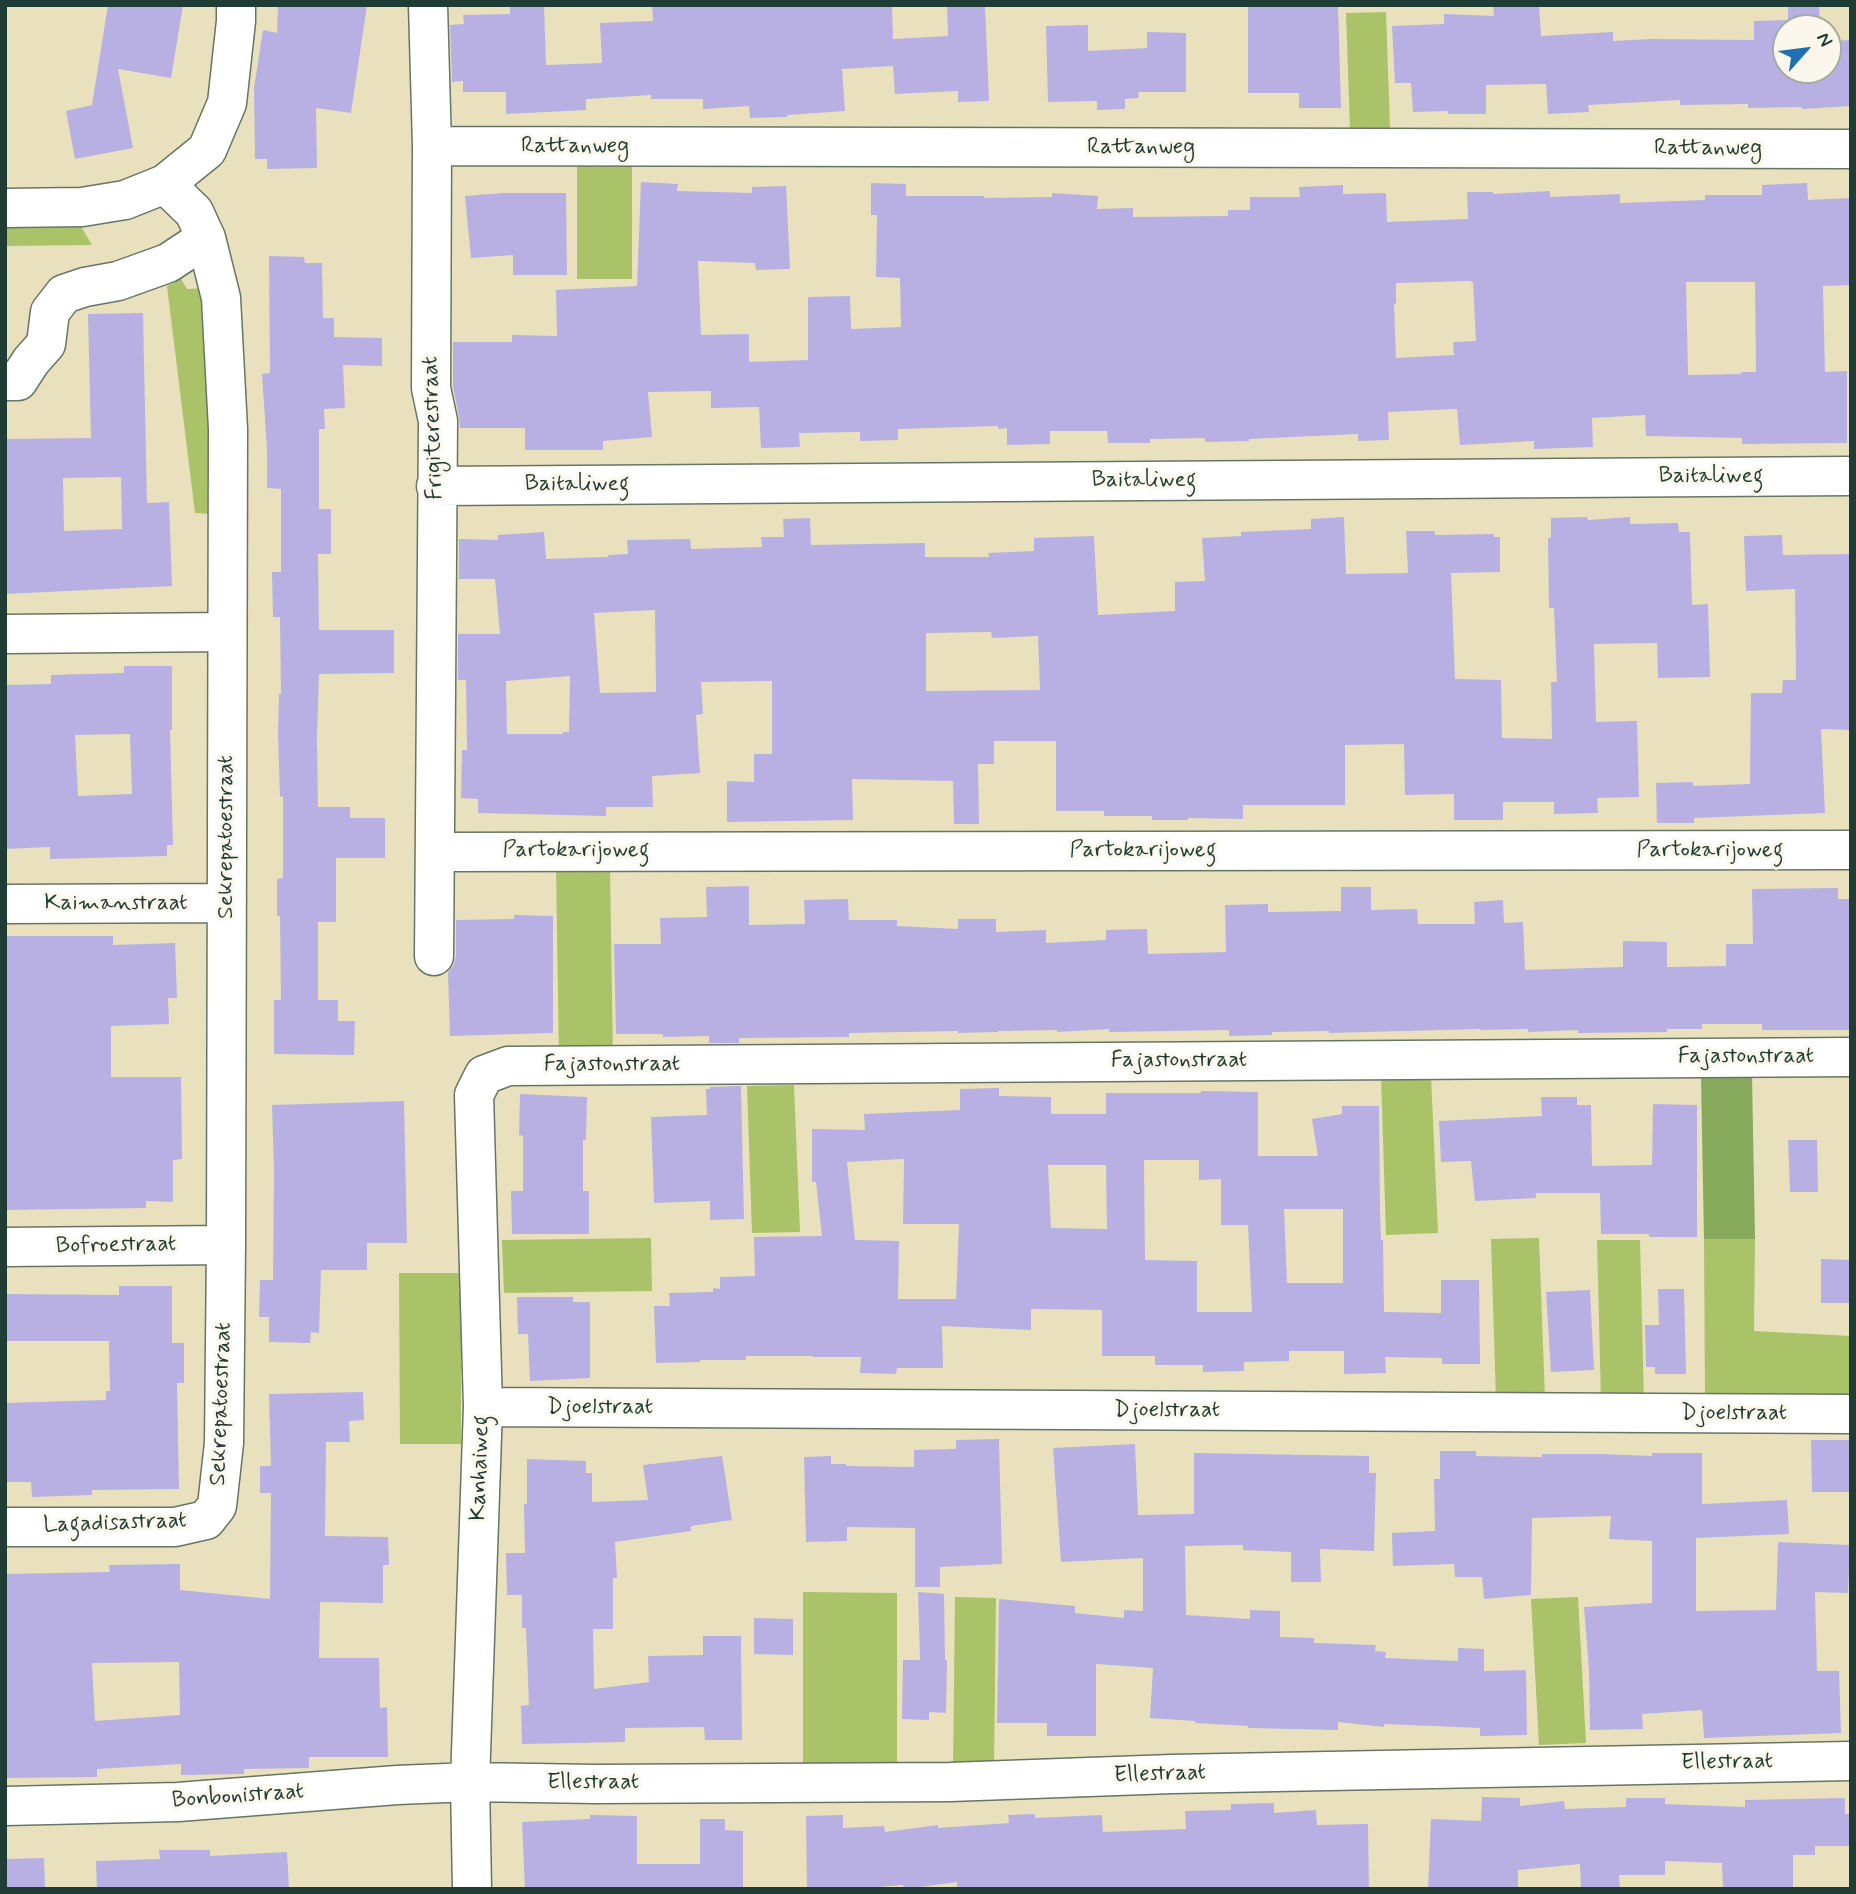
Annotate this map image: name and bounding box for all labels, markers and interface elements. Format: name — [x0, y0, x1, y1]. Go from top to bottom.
north arrow — [1772, 14, 1842, 84]
text: N — [1810, 28, 1838, 51]
street label: Rattanweg — [521, 133, 629, 161]
street label: Rattanweg — [1087, 134, 1195, 162]
street label: Rattanweg — [1654, 135, 1762, 163]
street label: Frigiterestraat — [418, 356, 450, 500]
street label: Baitaliweg — [1658, 463, 1764, 491]
street label: Baitaliweg — [1091, 467, 1197, 495]
street label: Baitaliweg — [524, 471, 630, 499]
street label: Sekrepatoestraat — [213, 755, 241, 919]
street label: Partokarijoweg — [503, 837, 649, 865]
street label: Partokarijoweg — [1070, 837, 1216, 865]
street label: Partokarijoweg — [1637, 837, 1783, 865]
street label: Kaimanstraat — [44, 890, 188, 918]
street label: Fajastonstraat — [1678, 1043, 1814, 1071]
street label: Fajastonstraat — [1111, 1047, 1247, 1075]
street label: Fajastonstraat — [544, 1051, 680, 1079]
street label: Bofroestraat — [56, 1231, 176, 1261]
street label: Sekrepatoestraat — [205, 1322, 239, 1486]
street label: Djoelstraat — [547, 1394, 653, 1422]
street label: Djoelstraat — [1114, 1397, 1220, 1425]
street label: Djoelstraat — [1681, 1400, 1787, 1428]
street label: Kanhaiweg — [465, 1415, 497, 1521]
street label: Lagadisastraat — [43, 1508, 187, 1540]
street label: Ellestraat — [1681, 1748, 1773, 1778]
street label: Ellestraat — [1113, 1760, 1207, 1790]
street label: Ellestraat — [547, 1769, 639, 1797]
street label: Bonbonistraat — [171, 1779, 305, 1815]

